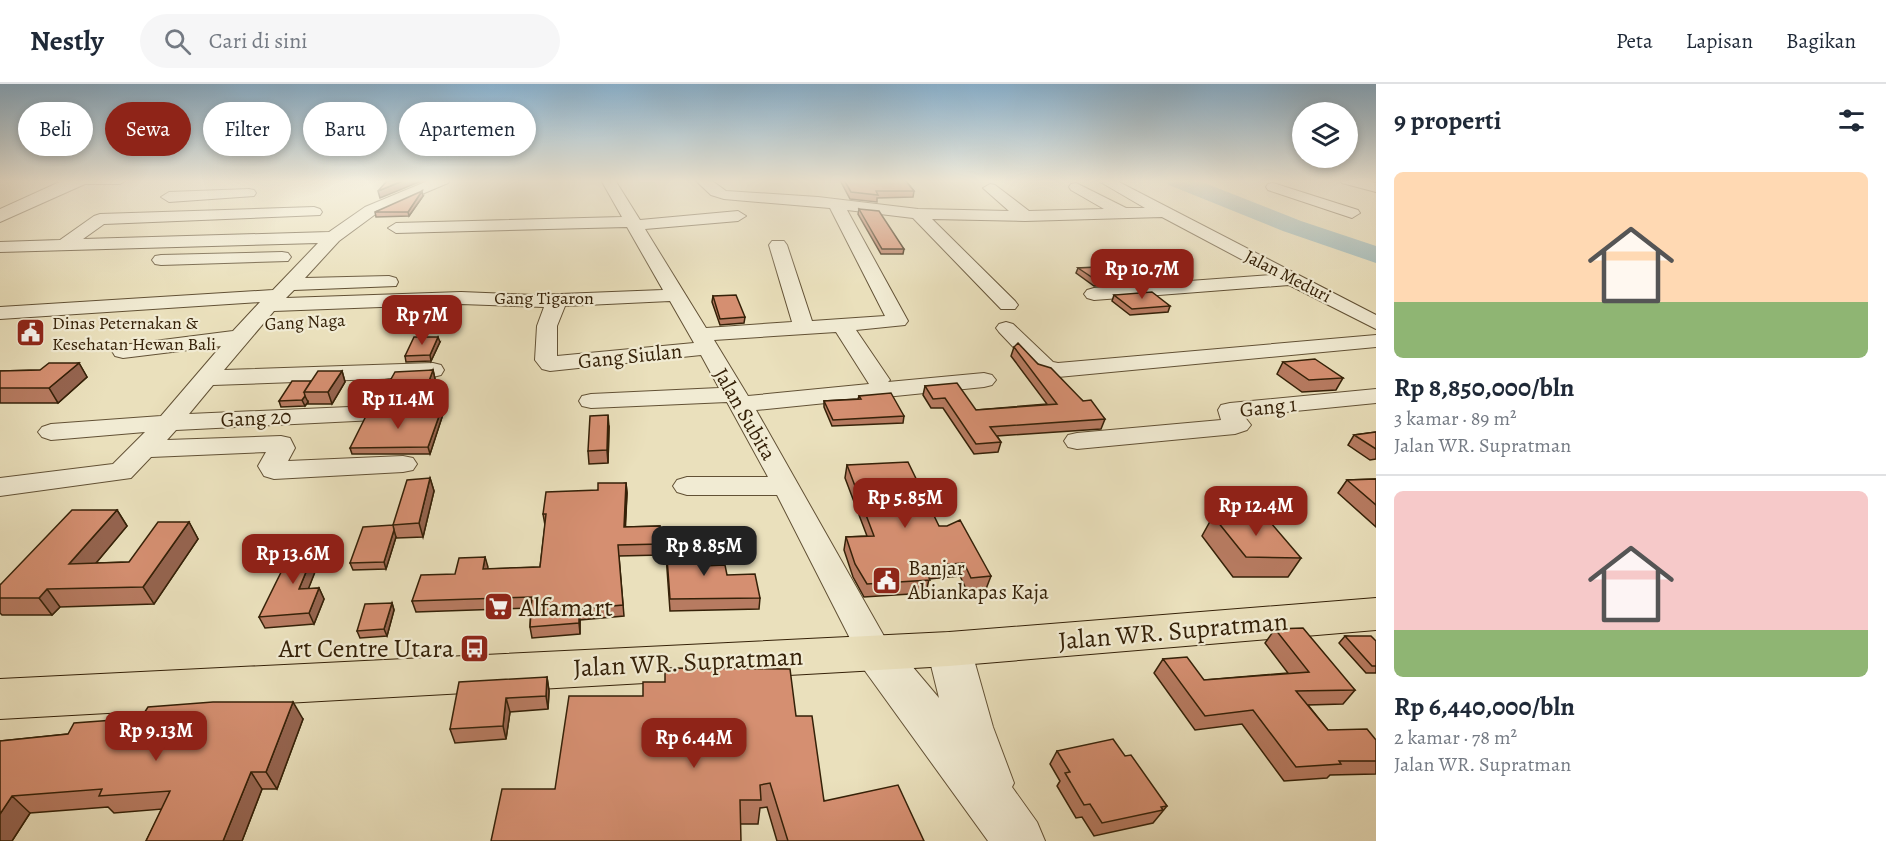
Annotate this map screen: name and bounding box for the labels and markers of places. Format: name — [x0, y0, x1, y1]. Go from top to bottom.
pin: Rp 10.7M — [1080, 249, 1204, 300]
pin: Rp 7M — [380, 295, 464, 346]
place label: Dinas Peternakan & Kesehatan Hewan Bali — [52, 311, 216, 356]
public building icon: Dinas Peternakan & Kesehatan Hewan Bali — [15, 317, 47, 349]
pin: Rp 11.4M — [336, 379, 460, 430]
pin: Rp 5.85M — [843, 478, 967, 529]
pin: Rp 12.4M — [1194, 486, 1318, 537]
pin: Rp 8.85M — [642, 526, 766, 577]
pin: Rp 13.6M — [231, 534, 355, 585]
place label: Banjar Abiankapas Kaja — [907, 554, 1049, 606]
public building icon: Banjar Abiankapas Kaja — [871, 564, 903, 596]
place label: Alfamart — [518, 590, 613, 625]
supermarket icon: Alfamart — [482, 591, 514, 623]
place label: Art Centre Utara — [278, 631, 454, 666]
bus stop icon: Art Centre Utara — [459, 632, 491, 664]
pin: Rp 9.13M — [94, 711, 218, 762]
pin: Rp 6.44M — [632, 718, 756, 769]

